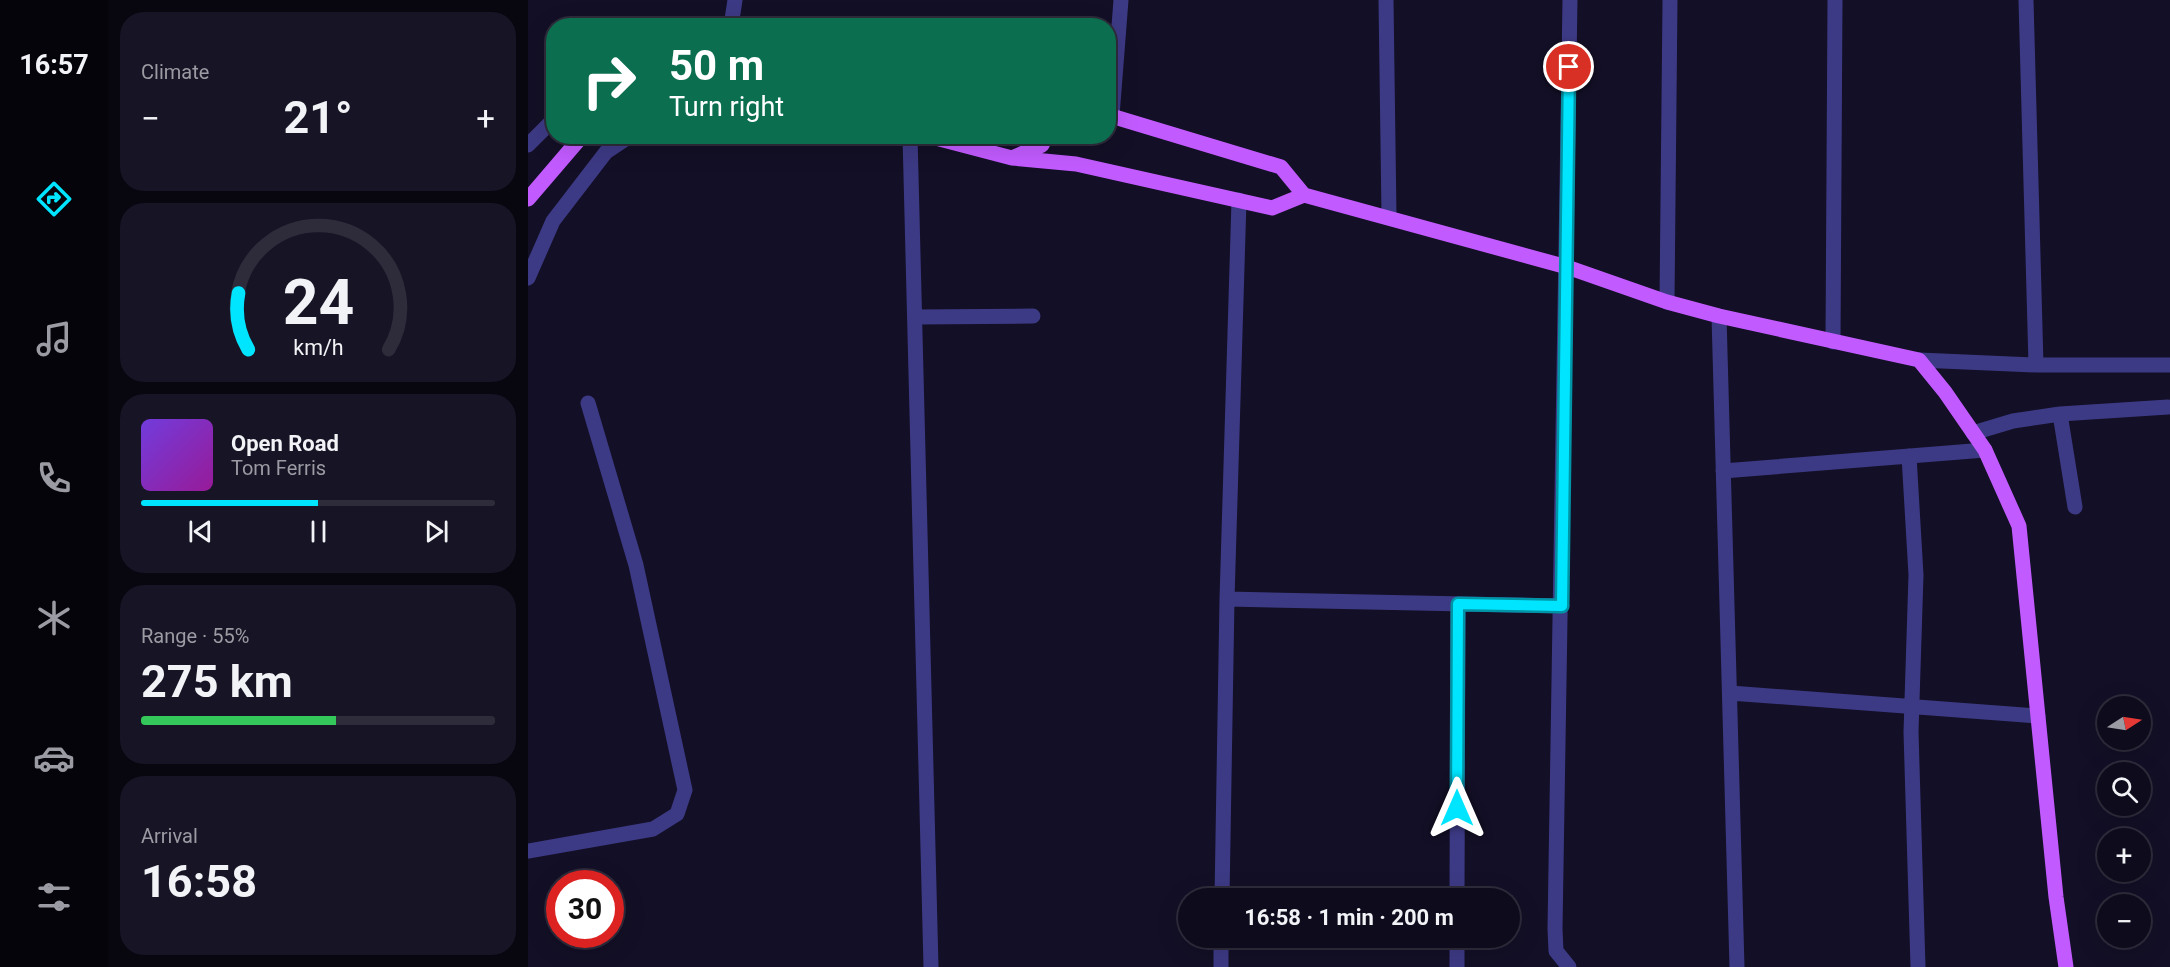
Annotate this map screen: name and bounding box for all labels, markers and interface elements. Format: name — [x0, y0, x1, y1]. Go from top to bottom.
text: 50 m — [669, 41, 764, 90]
pin — [1543, 41, 1594, 92]
icon: right — [570, 42, 648, 120]
text: 16:57 — [19, 49, 89, 81]
icon: arrive — [1552, 50, 1585, 83]
text: Climate — [141, 60, 209, 84]
text: 21° — [283, 91, 353, 144]
text: Turn right — [669, 91, 784, 123]
text: − — [141, 99, 160, 138]
text: + — [476, 99, 495, 138]
icon: directions — [33, 178, 75, 220]
text: 24 — [282, 266, 354, 339]
icon: music — [33, 318, 75, 360]
text: km/h — [293, 335, 343, 360]
text: Open Road — [231, 431, 339, 456]
text: Tom Ferris — [231, 456, 326, 480]
icon: phone — [33, 457, 75, 499]
icon: previous — [184, 515, 217, 548]
icon: pause — [302, 515, 335, 548]
icon: next — [420, 515, 453, 548]
icon: climate — [33, 597, 75, 639]
text: Range · 55% — [141, 624, 249, 648]
text: 275 km — [141, 655, 293, 708]
north arrow — [2097, 696, 2151, 750]
map controls — [2097, 696, 2151, 948]
icon: car — [33, 737, 75, 779]
button: search — [2097, 762, 2151, 816]
position arrow — [1425, 776, 1489, 840]
text: Arrival — [141, 824, 198, 848]
button: + — [2097, 828, 2151, 882]
text: 16:58 — [141, 855, 257, 908]
speed limit sign: 30 — [546, 870, 624, 948]
icon: filters — [33, 876, 75, 918]
button: − — [2097, 894, 2151, 948]
text: 16:58 · 1 min · 200 m — [1244, 905, 1454, 930]

